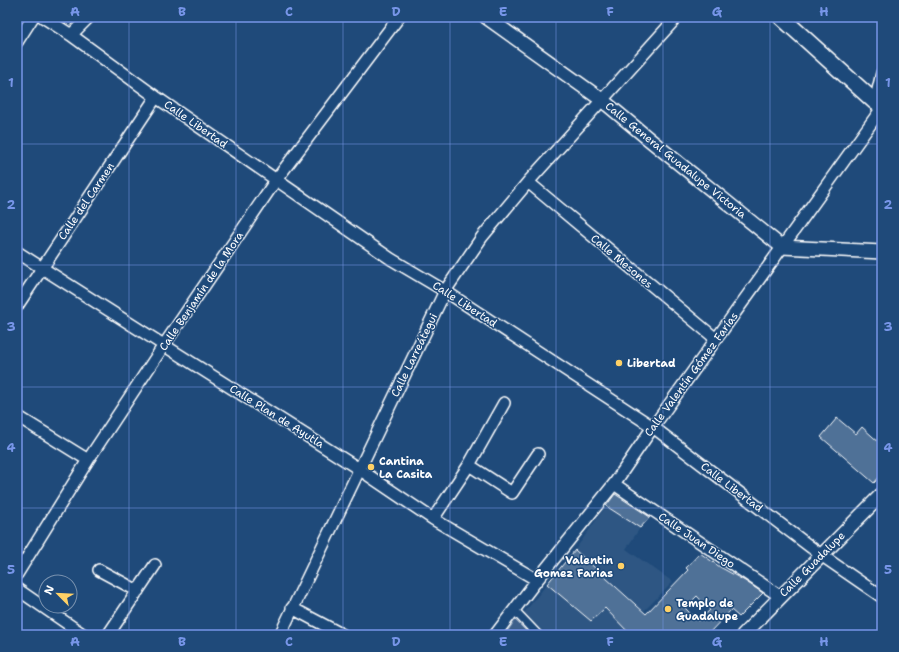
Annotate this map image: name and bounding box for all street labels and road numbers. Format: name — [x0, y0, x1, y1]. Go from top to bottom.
street label: Calle Libertad — [161, 97, 230, 152]
street label: Calle General Guadalupe Victoria — [602, 99, 749, 222]
street label: Calle del Carmen — [55, 159, 118, 243]
street label: Calle Benjamín de la Mora — [156, 229, 247, 354]
street label: Calle Mesones — [588, 231, 656, 292]
street label: Calle Libertad — [430, 278, 500, 331]
street label: Calle Valentín Gómez Farías — [641, 309, 742, 440]
street label: Calle Larreátegui — [388, 311, 441, 400]
street label: Calle Plan de Ayutla — [227, 381, 327, 452]
street label: Calle Libertad — [698, 459, 766, 516]
street label: Calle Juan Diego — [655, 509, 738, 572]
street label: Calle Guadalupe — [776, 528, 848, 600]

